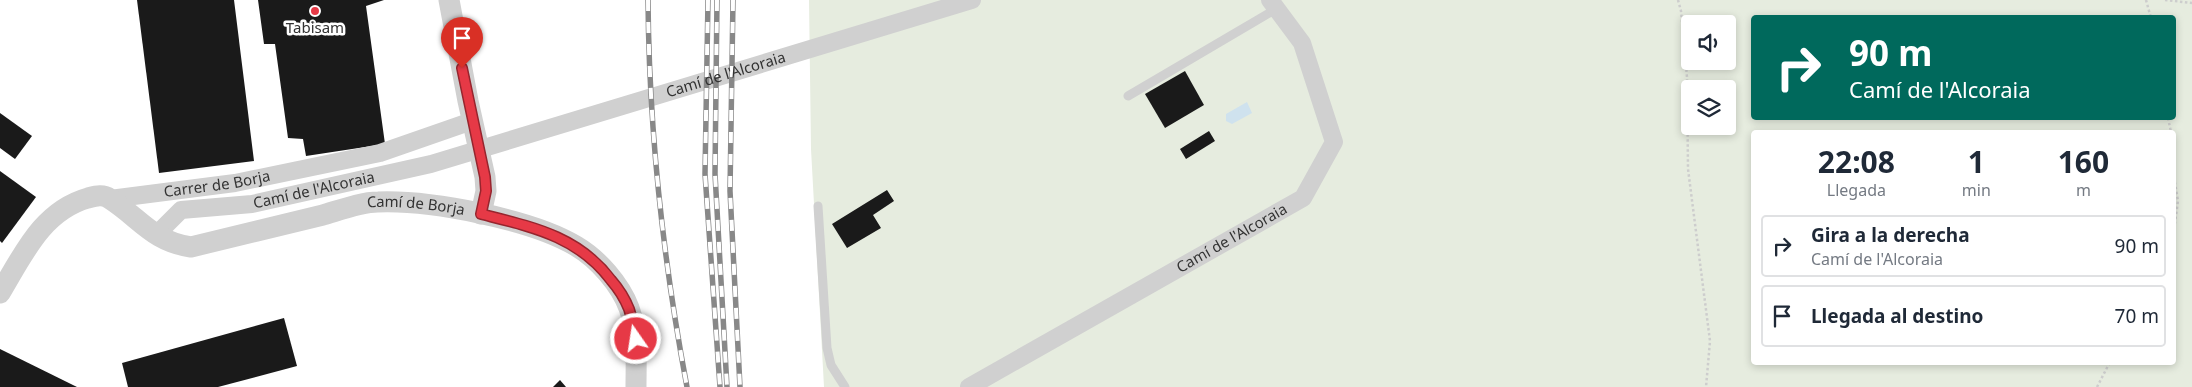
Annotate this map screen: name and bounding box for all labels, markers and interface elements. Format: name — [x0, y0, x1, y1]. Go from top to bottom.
marker: Tabisam — [309, 5, 321, 17]
map controls — [1681, 15, 1736, 135]
button: sound — [1681, 15, 1736, 70]
place label: Tabisam — [286, 17, 344, 37]
pin — [441, 17, 483, 68]
icon: arrive — [448, 24, 476, 52]
text: 90 m — [1849, 29, 1932, 76]
icon: right — [1766, 35, 1831, 100]
street label: Camí de l'Alcoraia — [663, 46, 788, 101]
text: Camí de l'Alcoraia — [1849, 74, 2031, 104]
button: layers — [1681, 80, 1736, 135]
text: 22:08 — [1818, 141, 1895, 182]
text: 1 — [1968, 141, 1985, 182]
text: 160 — [2058, 141, 2109, 182]
street label: Carrer de Borja — [162, 165, 272, 201]
street label: Camí de l'Alcoraia — [251, 166, 376, 212]
text: Llegada — [1827, 179, 1886, 201]
text: min — [1962, 179, 1991, 201]
text: m — [2076, 179, 2091, 201]
street label: Camí de Borja — [366, 191, 467, 219]
street label: Camí de l'Alcoraia — [1173, 198, 1290, 277]
text: Gira a la derecha — [1811, 222, 1970, 248]
icon: right — [1768, 232, 1796, 260]
text: 90 m — [2115, 233, 2159, 259]
text: Camí de l'Alcoraia — [1811, 248, 1943, 270]
icon: arrive — [1768, 302, 1796, 330]
text: Llegada al destino — [1811, 303, 1983, 329]
text: 70 m — [2115, 303, 2159, 329]
position arrow — [609, 312, 661, 364]

